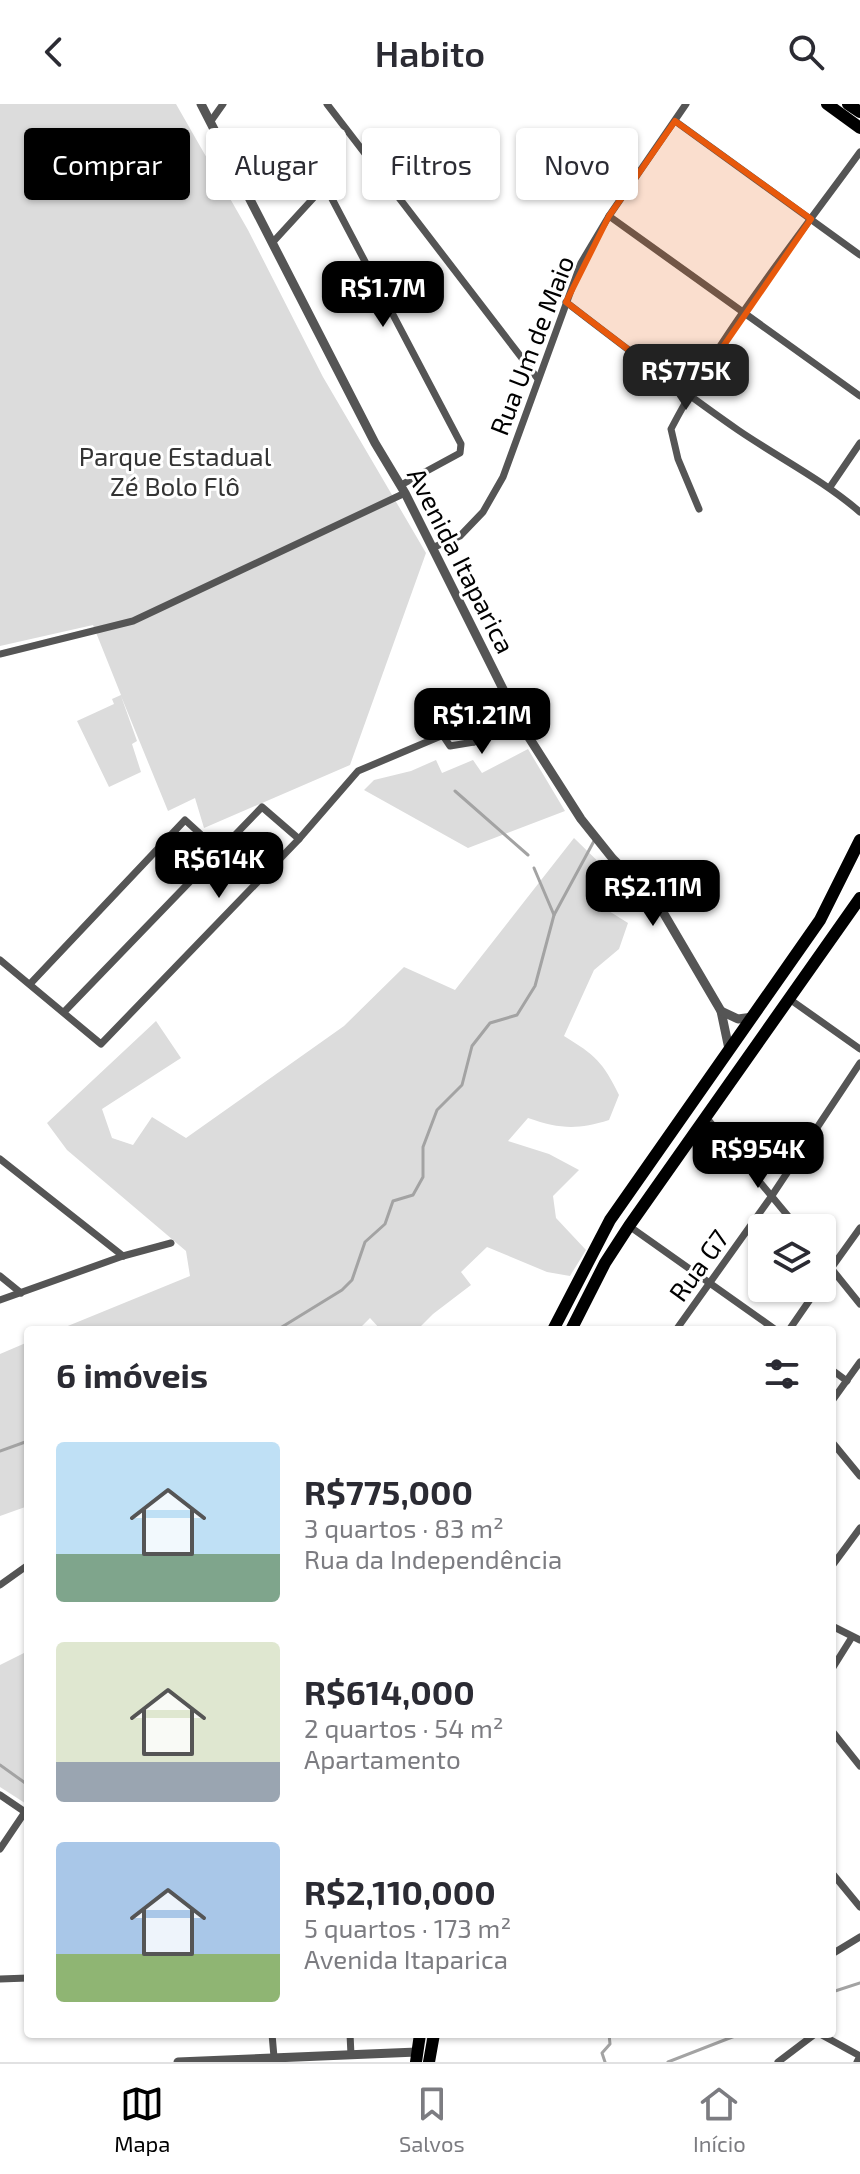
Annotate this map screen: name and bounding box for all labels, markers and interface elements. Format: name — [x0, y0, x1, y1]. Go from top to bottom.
icon: back — [32, 30, 76, 74]
icon: search — [784, 30, 828, 74]
text: Habito — [375, 31, 485, 74]
chip: Comprar — [24, 128, 190, 200]
chip: Alugar — [206, 128, 346, 200]
chip: Filtros — [362, 128, 500, 200]
chip: Novo — [516, 128, 638, 200]
street label: Rua Um de Maio — [483, 251, 579, 439]
pin: R$1.7M — [318, 261, 448, 329]
text: R$1.7M — [340, 271, 426, 302]
pin: R$775K — [621, 344, 751, 412]
text: R$775K — [641, 354, 731, 385]
park label: Parque Estadual Zé Bolo Flô — [79, 440, 272, 501]
street label: Avenida Itaparica — [402, 462, 522, 658]
pin: R$1.21M — [408, 688, 556, 756]
text: R$1.21M — [432, 698, 532, 729]
pin: R$614K — [154, 832, 284, 900]
text: R$614K — [173, 842, 265, 873]
pin: R$2.11M — [579, 860, 727, 928]
text: R$2.11M — [604, 870, 702, 901]
pin: R$954K — [693, 1122, 823, 1190]
text: R$954K — [711, 1132, 805, 1163]
map controls — [748, 1214, 836, 1302]
button: layers — [748, 1214, 836, 1302]
street label: Rua G7 — [662, 1223, 734, 1307]
icon: filters — [760, 1352, 804, 1396]
text: 6 imóveis — [56, 1354, 208, 1395]
text: R$775,000 — [304, 1471, 473, 1512]
icon: home — [120, 1474, 216, 1570]
text: 3 quartos · 83 m² — [304, 1512, 504, 1543]
text: Rua da Independência — [304, 1543, 562, 1574]
text: R$614,000 — [304, 1671, 475, 1712]
icon: home — [120, 1674, 216, 1770]
text: 2 quartos · 54 m² — [304, 1712, 504, 1743]
text: Apartamento — [304, 1743, 461, 1774]
text: R$2,110,000 — [304, 1871, 496, 1912]
icon: home — [120, 1874, 216, 1970]
text: 5 quartos · 173 m² — [304, 1912, 511, 1943]
text: Avenida Itaparica — [304, 1943, 508, 1974]
tab: Mapa — [114, 2082, 170, 2156]
tab: Salvos — [399, 2082, 465, 2156]
tab: Início — [693, 2082, 746, 2156]

